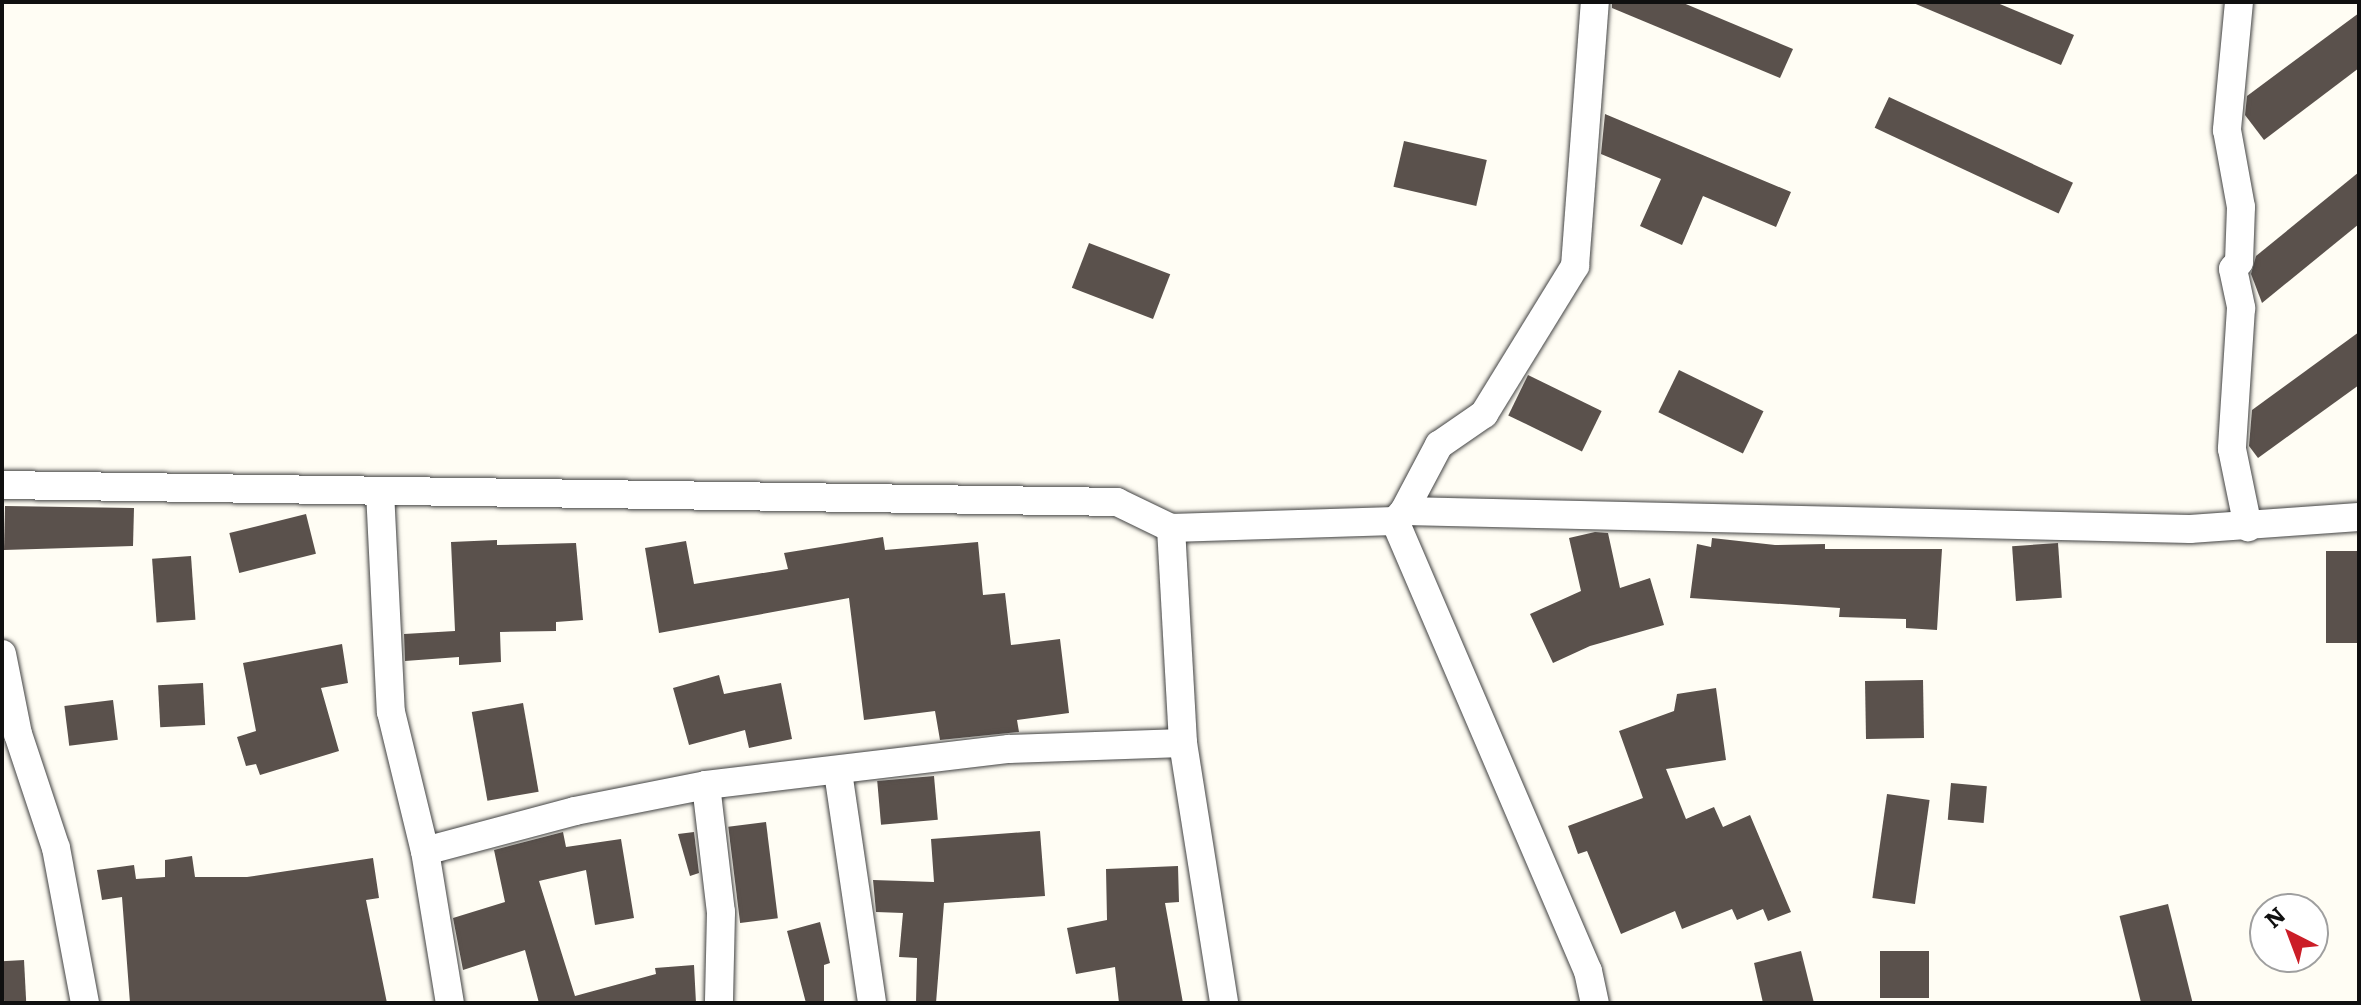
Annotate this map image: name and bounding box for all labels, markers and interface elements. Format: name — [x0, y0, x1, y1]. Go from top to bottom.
north arrow — [2249, 893, 2329, 973]
text: N — [2256, 898, 2292, 935]

